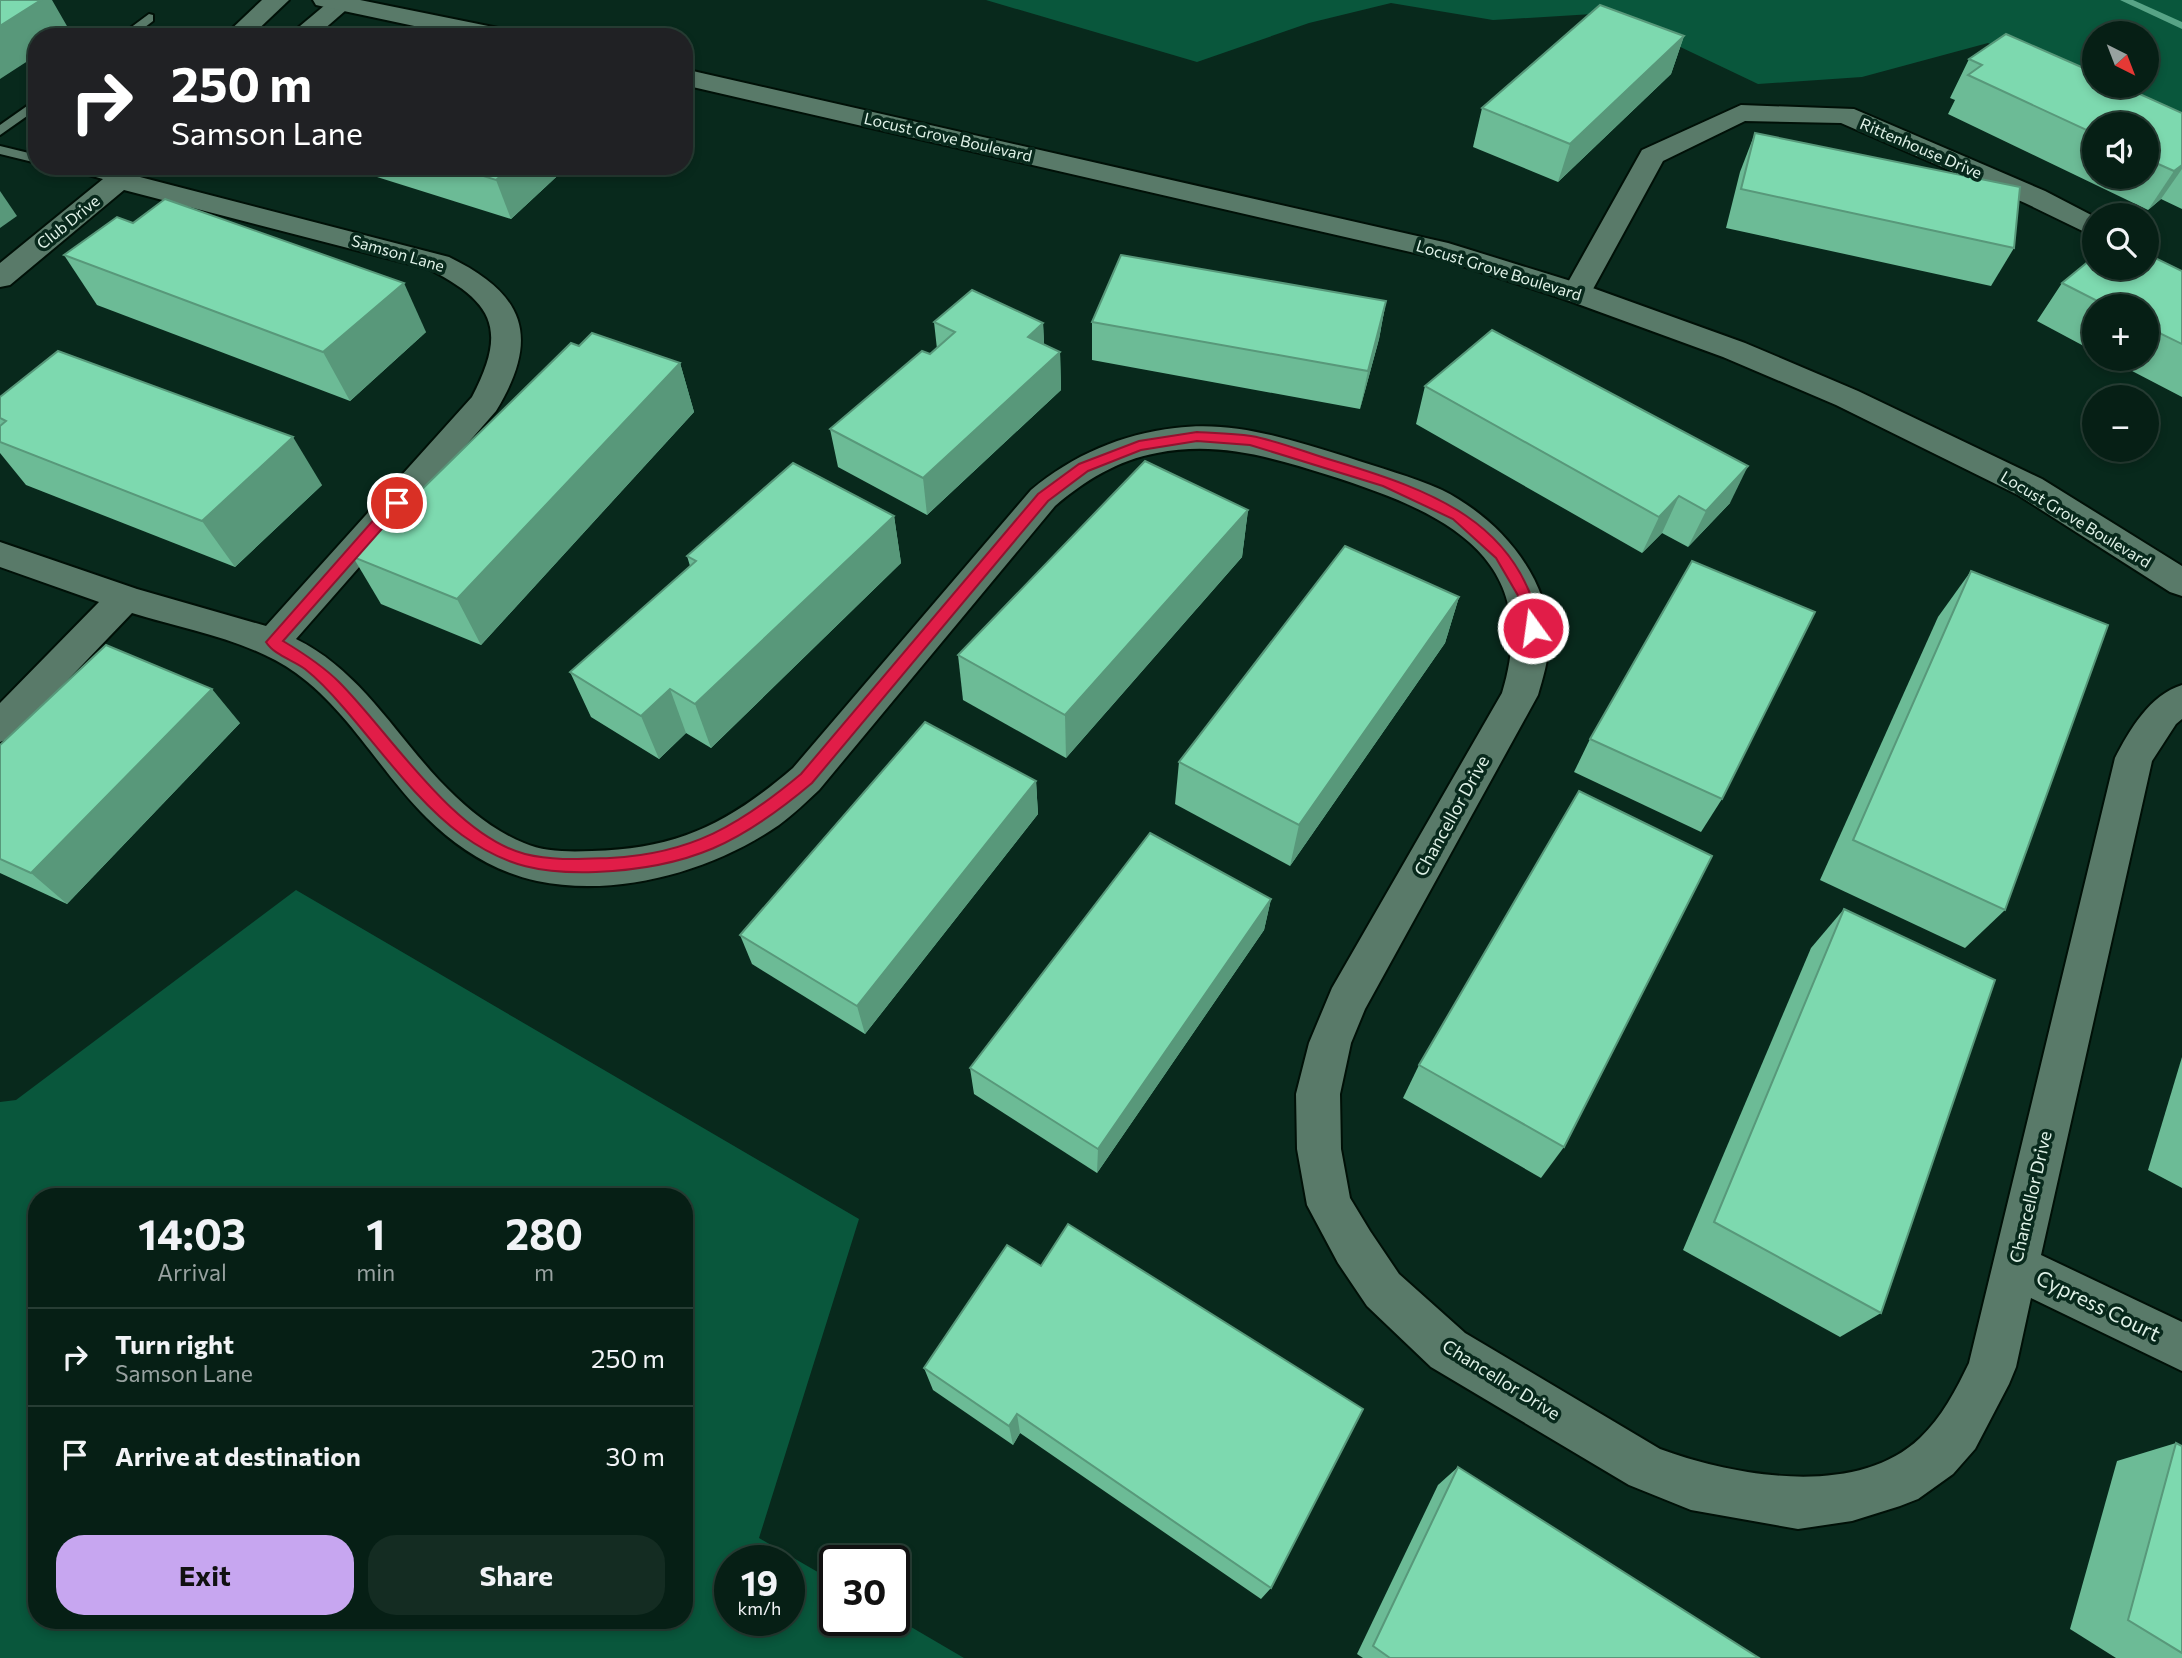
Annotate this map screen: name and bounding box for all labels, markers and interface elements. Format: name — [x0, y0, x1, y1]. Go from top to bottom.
north arrow — [2082, 21, 2160, 98]
map controls — [2082, 21, 2159, 462]
text: 250 m — [171, 52, 312, 112]
icon: right — [56, 56, 147, 147]
street label: Locust Grove Boulevard — [862, 108, 1034, 165]
text: Samson Lane — [171, 112, 363, 152]
button: sound — [2082, 112, 2159, 189]
street label: Rittenhouse Drive — [1857, 113, 1985, 182]
street label: Club Drive — [33, 191, 103, 253]
button: search — [2082, 203, 2159, 280]
street label: Samson Lane — [349, 230, 447, 275]
street label: Locust Grove Boulevard — [1414, 235, 1584, 304]
button: + — [2082, 294, 2159, 371]
button: − — [2082, 385, 2159, 462]
street label: Locust Grove Boulevard — [1998, 466, 2155, 571]
pin — [367, 473, 427, 533]
icon: arrive — [378, 484, 416, 522]
position arrow — [1496, 591, 1570, 665]
street label: Chancellor Drive — [1409, 751, 1493, 880]
street label: Chancellor Drive — [2004, 1129, 2056, 1265]
text: 14:03 — [138, 1207, 246, 1259]
text: 1 — [366, 1207, 385, 1259]
text: 280 — [505, 1207, 583, 1259]
text: Arrival — [157, 1258, 227, 1286]
text: min — [356, 1258, 395, 1286]
text: m — [534, 1258, 554, 1286]
street label: Cypress Court — [2032, 1264, 2165, 1346]
text: Turn right — [115, 1328, 234, 1359]
street label: Chancellor Drive — [1439, 1334, 1565, 1424]
icon: right — [56, 1338, 94, 1376]
text: 250 m — [591, 1342, 665, 1373]
text: Samson Lane — [115, 1359, 253, 1387]
icon: arrive — [56, 1436, 94, 1474]
text: Arrive at destination — [115, 1440, 361, 1471]
text: 30 m — [606, 1440, 665, 1471]
button: Exit — [56, 1535, 354, 1615]
button: Share — [368, 1535, 665, 1615]
speed limit sign: 30 — [819, 1545, 910, 1636]
text: 19 — [741, 1560, 778, 1603]
text: km/h — [738, 1597, 781, 1619]

